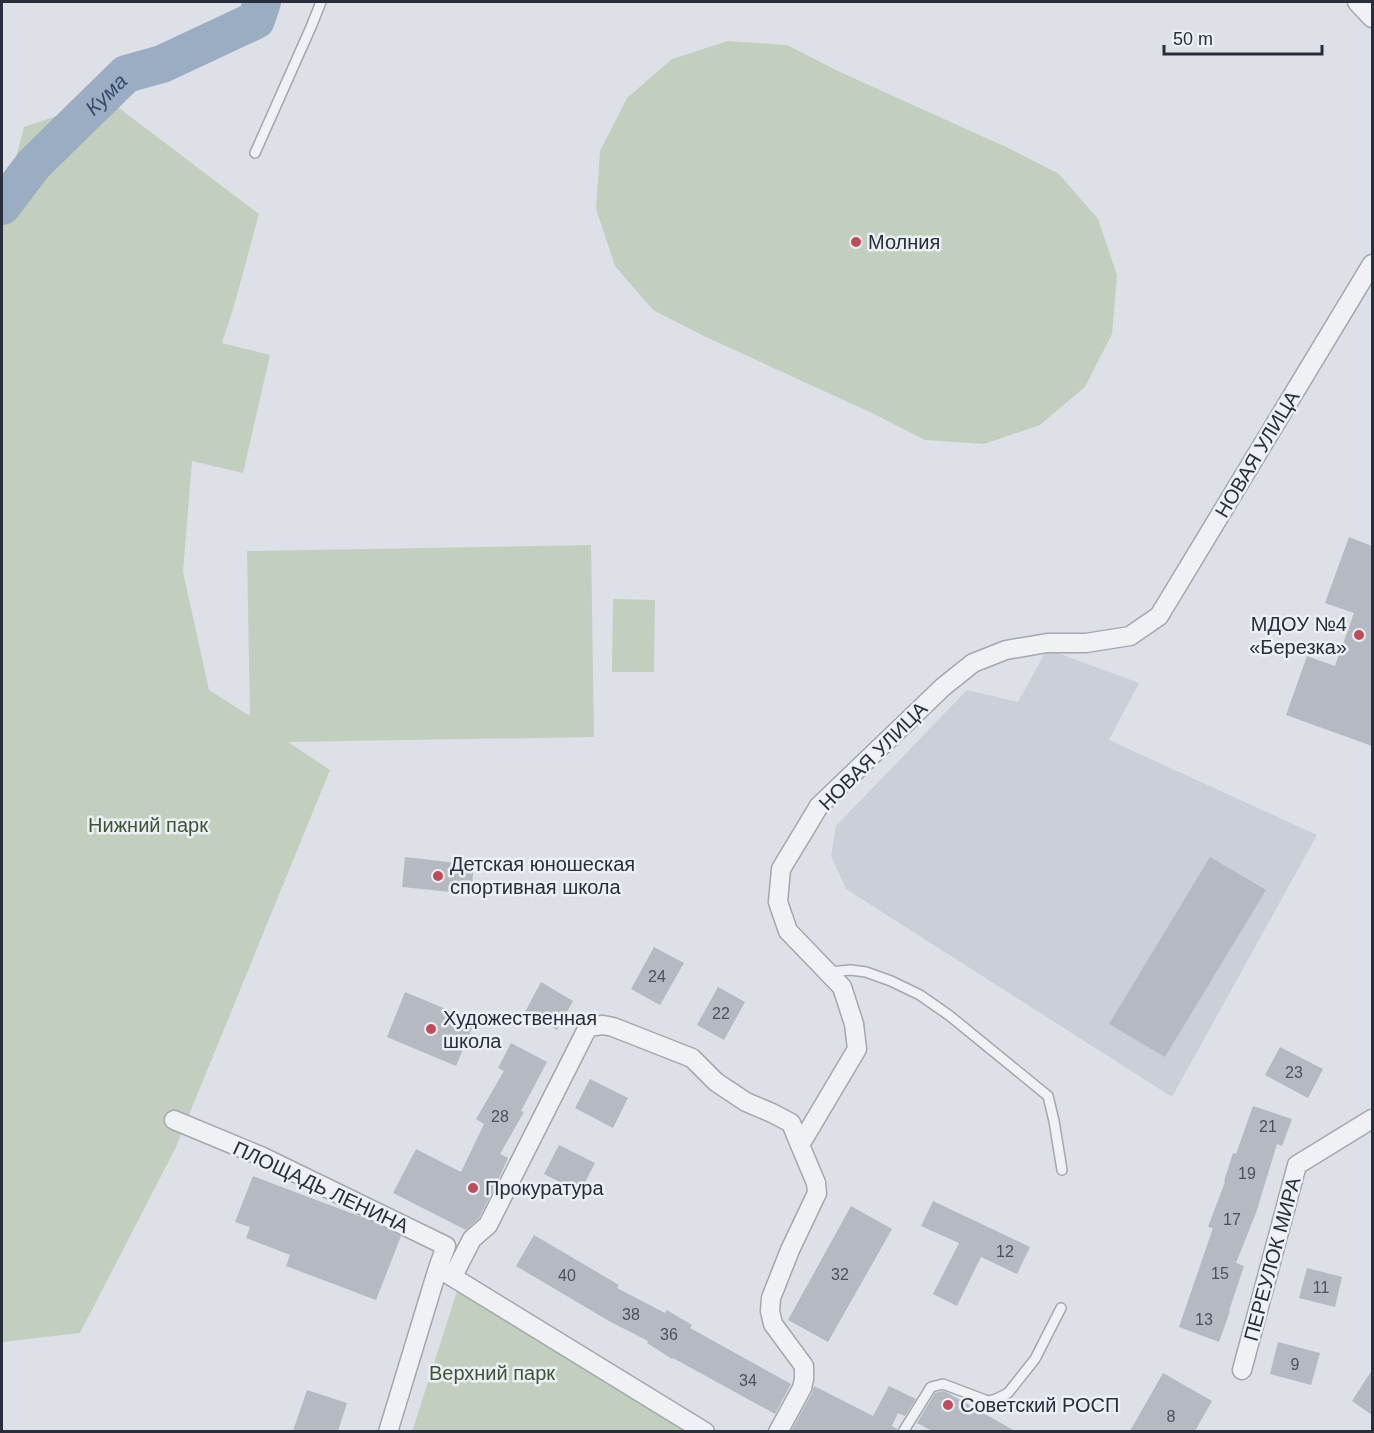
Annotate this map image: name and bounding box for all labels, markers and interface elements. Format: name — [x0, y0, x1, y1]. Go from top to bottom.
scale bar — [1164, 18, 1322, 56]
text: 50 m — [1173, 29, 1213, 49]
water label: Кума — [80, 69, 131, 119]
place label: Молния — [868, 231, 940, 253]
marker: Молния — [849, 235, 863, 249]
street label: НОВАЯ УЛИЦА — [1211, 386, 1304, 521]
place label: МДОУ №4 «Березка» — [1249, 613, 1347, 658]
marker: МДОУ №4 «Березка» — [1352, 628, 1366, 642]
street label: НОВАЯ УЛИЦА — [814, 697, 932, 815]
park label: Нижний парк — [88, 814, 208, 836]
place label: Детская юношеская спортивная школа — [450, 853, 635, 898]
marker: Детская юношеская спортивная школа — [431, 869, 445, 883]
house number: 24 — [648, 968, 666, 985]
house number: 22 — [712, 1005, 730, 1022]
place label: Художественная школа — [443, 1007, 597, 1052]
marker: Художественная школа — [424, 1022, 438, 1036]
house number: 23 — [1285, 1064, 1303, 1081]
house number: 28 — [491, 1108, 509, 1125]
house number: 21 — [1259, 1118, 1277, 1135]
street label: ПЛОЩАДЬ ЛЕНИНА — [230, 1137, 413, 1238]
house number: 19 — [1238, 1165, 1256, 1182]
street label: ПЕРЕУЛОК МИРА — [1240, 1174, 1305, 1343]
place label: Прокуратура — [485, 1177, 604, 1199]
marker: Прокуратура — [466, 1181, 480, 1195]
house number: 17 — [1223, 1211, 1241, 1228]
house number: 12 — [996, 1243, 1014, 1260]
house number: 15 — [1211, 1265, 1229, 1282]
house number: 32 — [831, 1266, 849, 1283]
house number: 40 — [558, 1267, 576, 1284]
house number: 11 — [1313, 1279, 1329, 1296]
house number: 38 — [622, 1306, 640, 1323]
house number: 13 — [1195, 1311, 1213, 1328]
house number: 36 — [660, 1326, 678, 1343]
house number: 9 — [1291, 1356, 1300, 1373]
park label: Верхний парк — [429, 1362, 555, 1384]
house number: 34 — [739, 1372, 757, 1389]
place label: Советский РОСП — [960, 1394, 1119, 1416]
marker: Советский РОСП — [941, 1398, 955, 1412]
house number: 8 — [1167, 1408, 1176, 1425]

